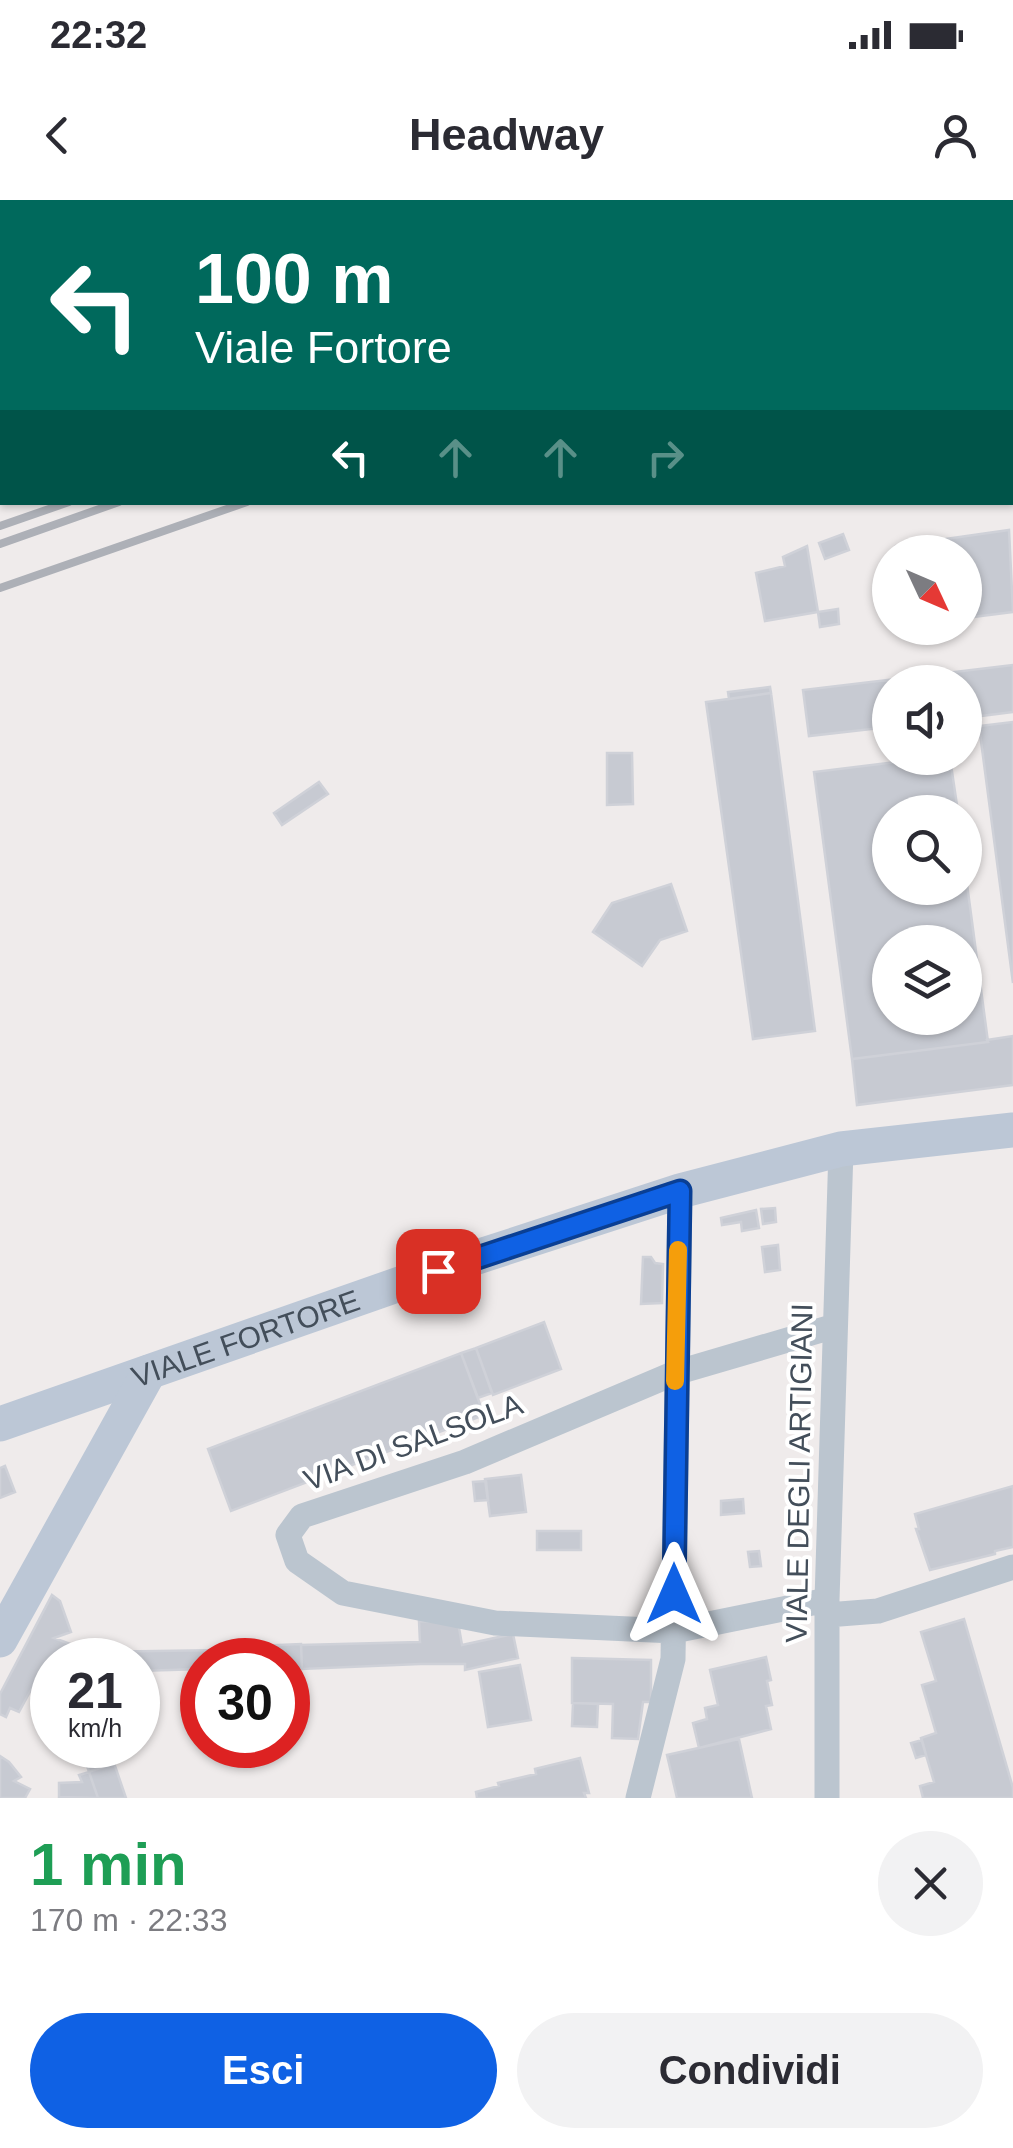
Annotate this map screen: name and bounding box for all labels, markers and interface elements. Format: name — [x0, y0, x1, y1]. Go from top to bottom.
text: 22:32 — [50, 14, 147, 56]
icon: back — [30, 108, 85, 163]
icon: person — [928, 108, 983, 163]
text: Headway — [409, 109, 604, 160]
icon: left — [30, 240, 160, 370]
text: 100 m — [195, 240, 393, 318]
text: Viale Fortore — [195, 322, 452, 373]
icon: left — [323, 430, 378, 485]
icon: ahead — [428, 430, 483, 485]
icon: ahead — [533, 430, 588, 485]
icon: right — [638, 430, 693, 485]
north arrow — [872, 535, 982, 645]
map controls — [872, 535, 982, 1035]
button: sound — [872, 665, 982, 775]
button: search — [872, 795, 982, 905]
button: layers — [872, 925, 982, 1035]
pin — [396, 1229, 481, 1314]
icon: arrive — [411, 1244, 466, 1299]
street label: VIALE FORTORE — [127, 1283, 364, 1393]
street label: VIALE DEGLI ARTIGIANI — [780, 1303, 818, 1643]
street label: VIA DI SALSOLA — [299, 1387, 527, 1497]
position arrow — [622, 1542, 726, 1646]
speed limit sign: 30 — [180, 1638, 310, 1768]
text: 21 — [67, 1663, 123, 1719]
text: km/h — [68, 1714, 122, 1742]
text: 1 min — [30, 1831, 187, 1898]
button: close — [878, 1831, 983, 1936]
text: 170 m · 22:33 — [30, 1902, 227, 1938]
button: Esci — [30, 2013, 497, 2128]
button: Condividi — [517, 2013, 983, 2128]

